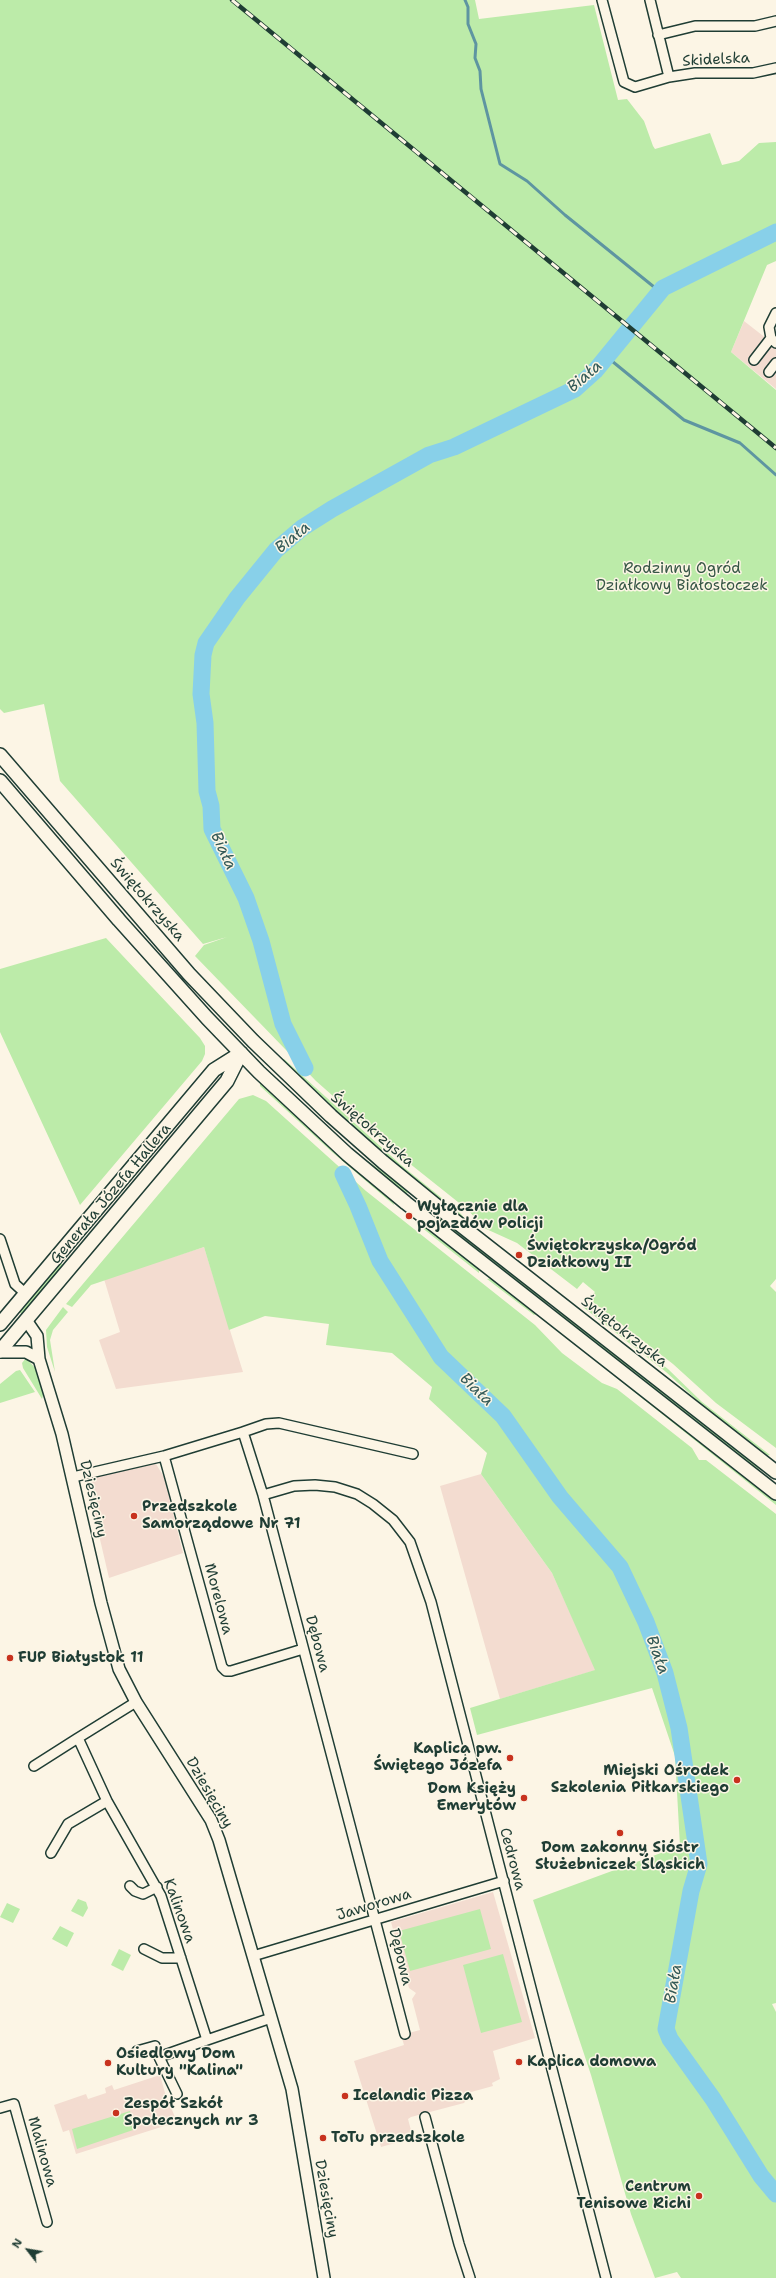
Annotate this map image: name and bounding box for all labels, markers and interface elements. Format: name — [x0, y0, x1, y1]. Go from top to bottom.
street label: Skidelska — [682, 49, 750, 71]
water label: Biała — [564, 357, 606, 397]
water label: Biała — [272, 518, 314, 558]
park label: Rodzinny Ogród Działkowy Białostoczek — [596, 560, 768, 595]
water label: Biała — [206, 829, 240, 873]
street label: Świętokrzyska — [106, 855, 188, 945]
street label: Świętokrzyska — [327, 1089, 417, 1171]
street label: Generała Józefa Hallera — [47, 1120, 175, 1268]
place label: Wyłącznie dla pojazdów Policji — [417, 1198, 543, 1233]
marker: Wyłącznie dla pojazdów Policji — [404, 1211, 414, 1221]
place label: Świętokrzyska/Ogród Działkowy II — [527, 1237, 697, 1272]
marker: Świętokrzyska/Ogród Działkowy II — [514, 1250, 524, 1260]
street label: Świętokrzyska — [577, 1293, 671, 1371]
water label: Biała — [455, 1369, 497, 1411]
street label: Dziesięciny — [75, 1459, 111, 1539]
place label: Przedszkole Samorządowe Nr 71 — [142, 1498, 301, 1533]
marker: Przedszkole Samorządowe Nr 71 — [129, 1511, 139, 1521]
street label: Morelowa — [200, 1561, 236, 1637]
street label: Dębowa — [301, 1614, 333, 1674]
water label: Biała — [641, 1633, 673, 1677]
place label: FUP Białystok 11 — [18, 1649, 143, 1667]
marker: FUP Białystok 11 — [5, 1653, 15, 1663]
place label: Kaplica pw. Świętego Józefa — [373, 1740, 502, 1775]
marker: Kaplica pw. Świętego Józefa — [505, 1753, 515, 1763]
street label: Dziesięciny — [182, 1754, 236, 1832]
place label: Miejski Ośrodek Szkolenia Piłkarskiego — [551, 1762, 729, 1797]
marker: Miejski Ośrodek Szkolenia Piłkarskiego — [732, 1775, 742, 1785]
place label: Dom Księży Emerytów — [428, 1780, 516, 1815]
marker: Dom Księży Emerytów — [519, 1793, 529, 1803]
street label: Cedrowa — [495, 1826, 529, 1892]
marker: Dom zakonny Sióstr Służebniczek Śląskich — [615, 1828, 625, 1838]
place label: Dom zakonny Sióstr Służebniczek Śląskich — [535, 1839, 705, 1874]
street label: Kalinowa — [159, 1876, 199, 1946]
street label: Jaworowa — [335, 1885, 413, 1925]
street label: Dębowa — [384, 1927, 416, 1987]
water label: Biała — [661, 1963, 687, 2005]
place label: Osiedlowy Dom Kultury "Kalina" — [116, 2045, 243, 2080]
place label: Kaplica domowa — [527, 2053, 656, 2071]
marker: Kaplica domowa — [514, 2057, 524, 2067]
marker: Osiedlowy Dom Kultury "Kalina" — [103, 2058, 113, 2068]
place label: Icelandic Pizza — [353, 2087, 473, 2105]
marker: Icelandic Pizza — [340, 2091, 350, 2101]
place label: Zespół Szkół Społecznych nr 3 — [124, 2095, 258, 2130]
marker: Zespół Szkół Społecznych nr 3 — [111, 2108, 121, 2118]
street label: Malinowa — [23, 2115, 61, 2189]
place label: ToTu przedszkole — [331, 2129, 465, 2147]
marker: ToTu przedszkole — [318, 2133, 328, 2143]
street label: Dziesięciny — [310, 2159, 342, 2239]
place label: Centrum Tenisowe Richi — [577, 2178, 691, 2213]
marker: Centrum Tenisowe Richi — [694, 2191, 704, 2201]
north arrow — [8, 2230, 48, 2270]
text: N — [9, 2236, 26, 2251]

